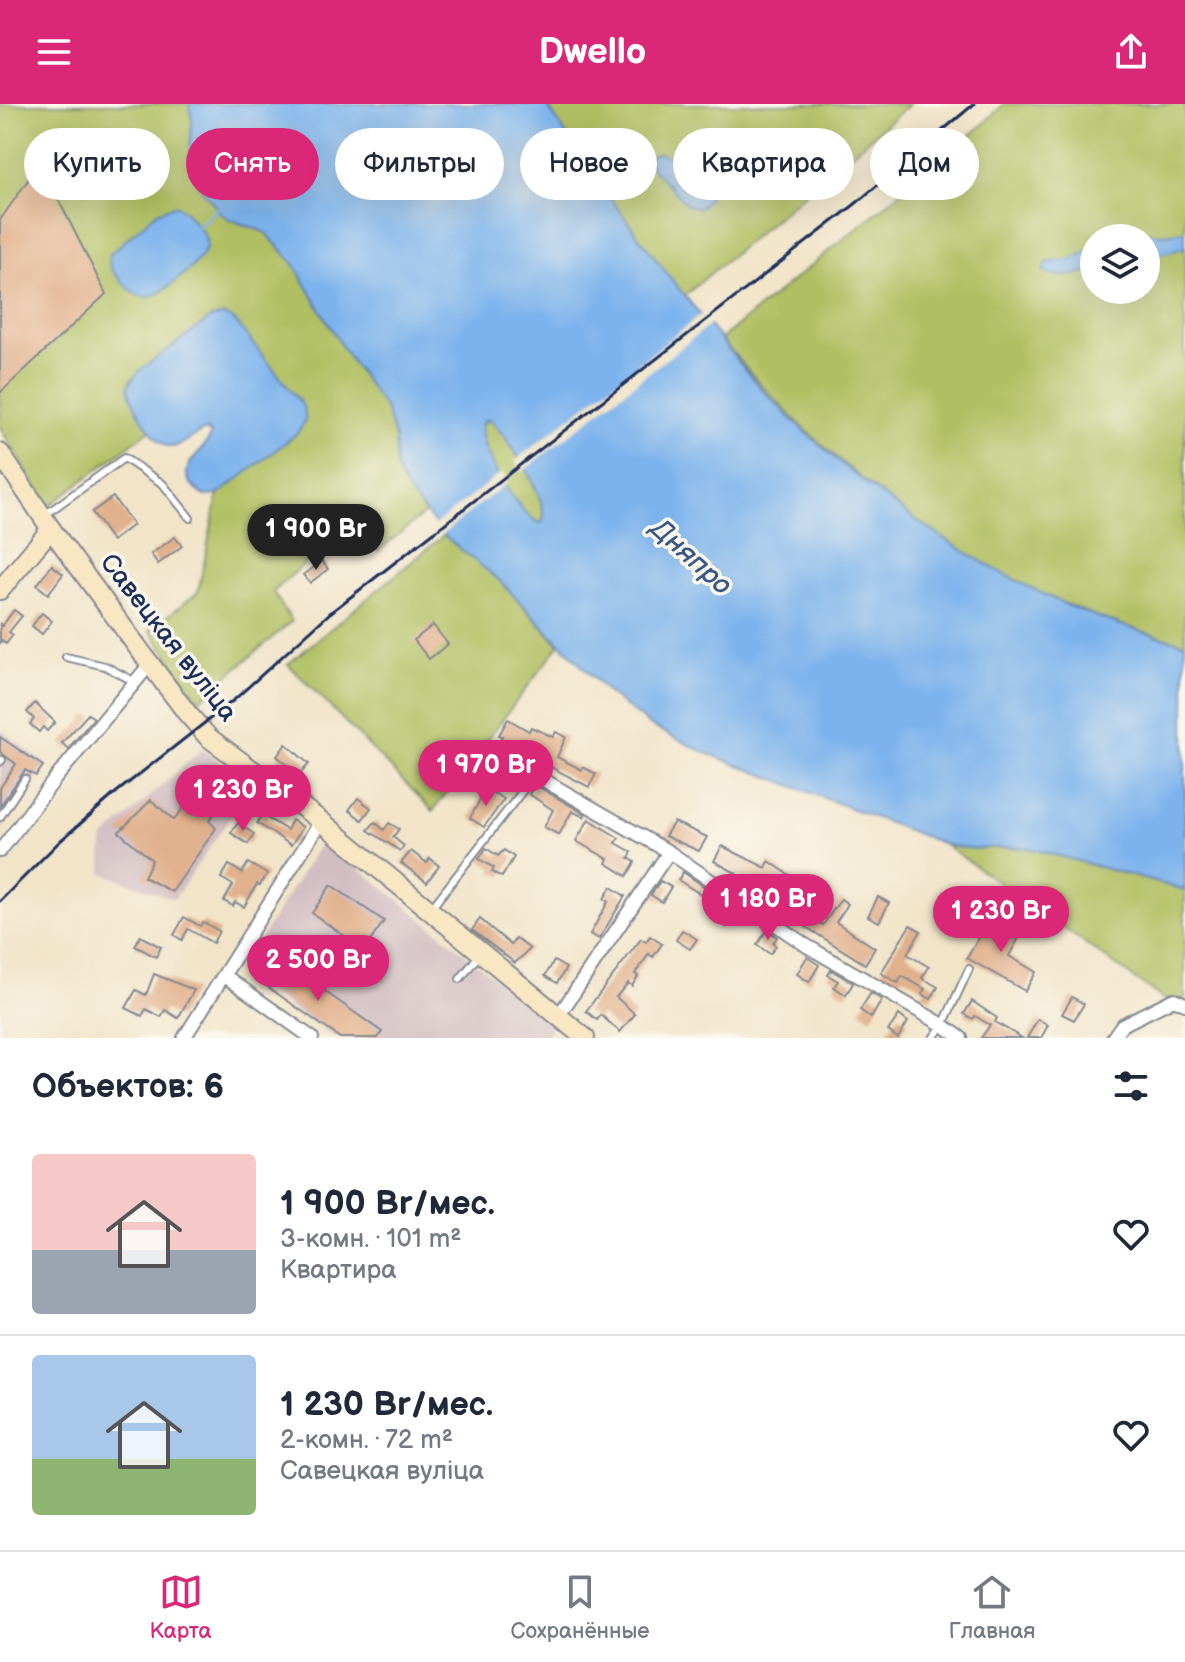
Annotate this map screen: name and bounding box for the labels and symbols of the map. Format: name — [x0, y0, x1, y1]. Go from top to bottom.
pin: 1 900 Br — [233, 504, 399, 572]
water label: Дняпро — [642, 511, 739, 602]
street label: Савецкая вуліца — [93, 548, 243, 728]
pin: 1 970 Br — [403, 740, 569, 808]
pin: 1 230 Br — [160, 765, 326, 833]
pin: 1 180 Br — [685, 874, 851, 942]
pin: 1 230 Br — [918, 886, 1084, 954]
pin: 2 500 Br — [235, 935, 401, 1003]

